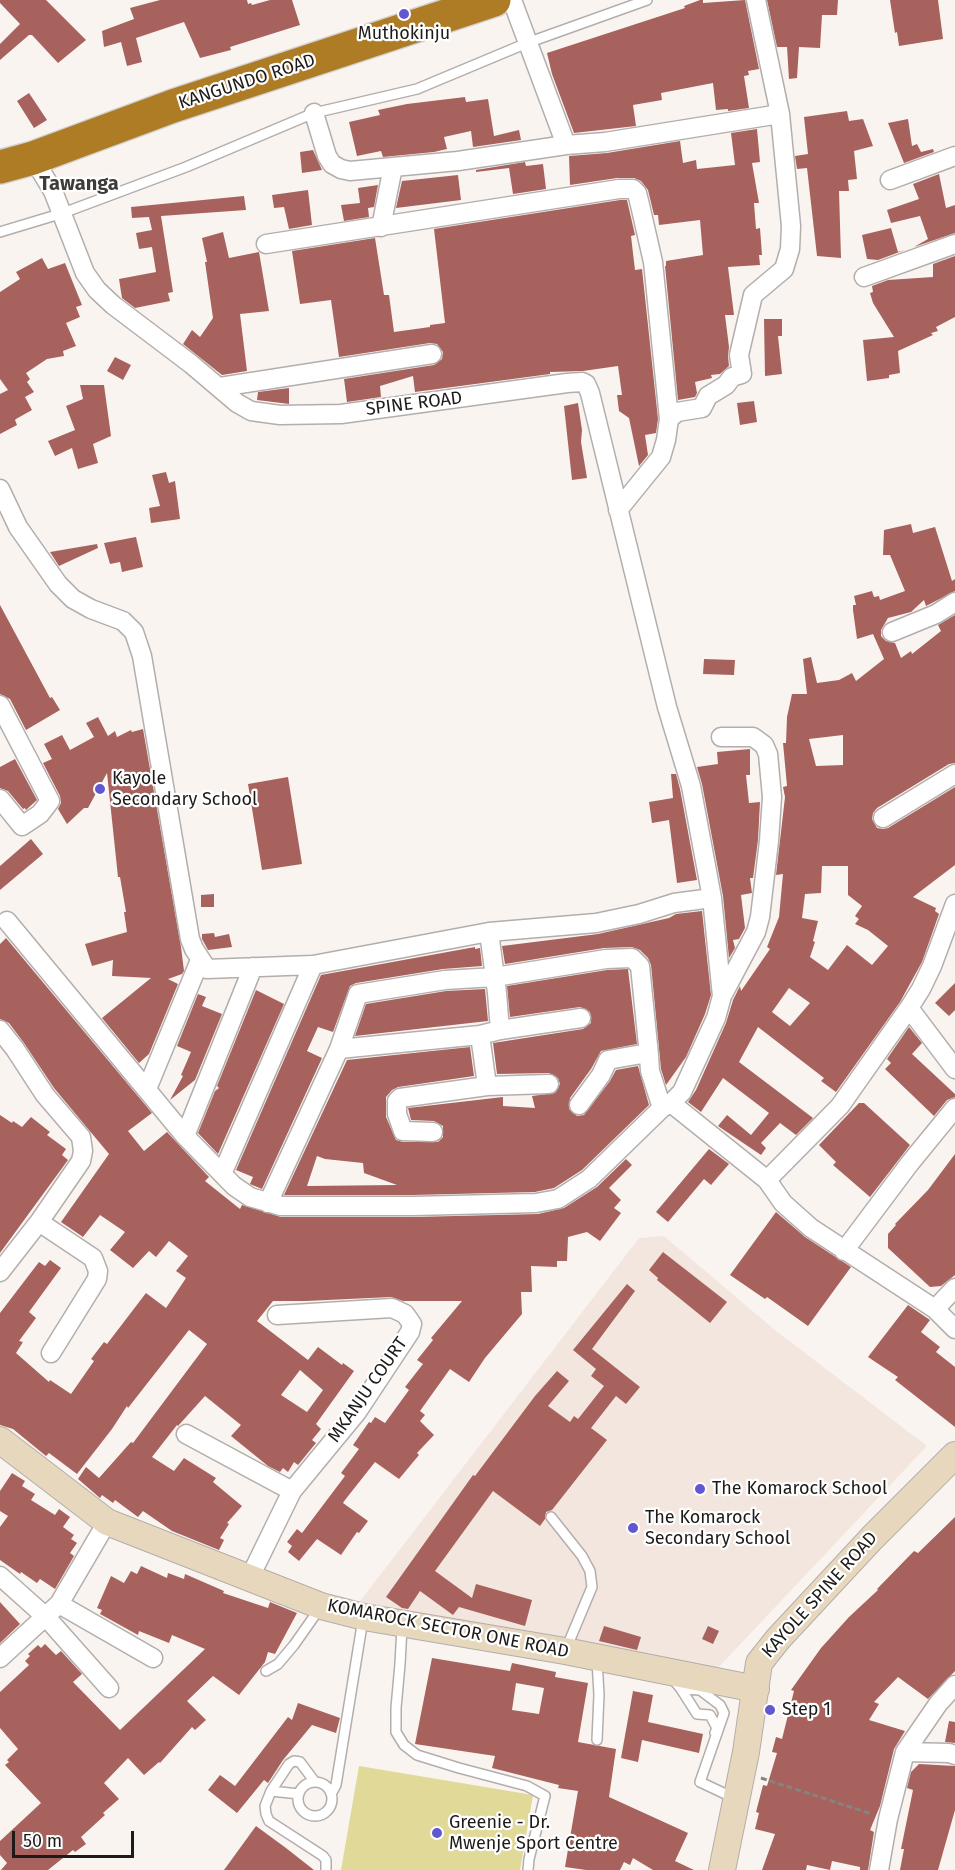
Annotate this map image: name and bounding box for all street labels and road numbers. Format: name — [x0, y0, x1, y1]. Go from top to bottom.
street label: KANGUNDO ROAD — [176, 50, 318, 114]
street label: SPINE ROAD — [364, 387, 464, 421]
street label: MKANJU COURT — [324, 1333, 412, 1447]
street label: KAYOLE SPINE ROAD — [758, 1527, 882, 1663]
street label: KOMAROCK SECTOR ONE ROAD — [325, 1595, 571, 1663]

